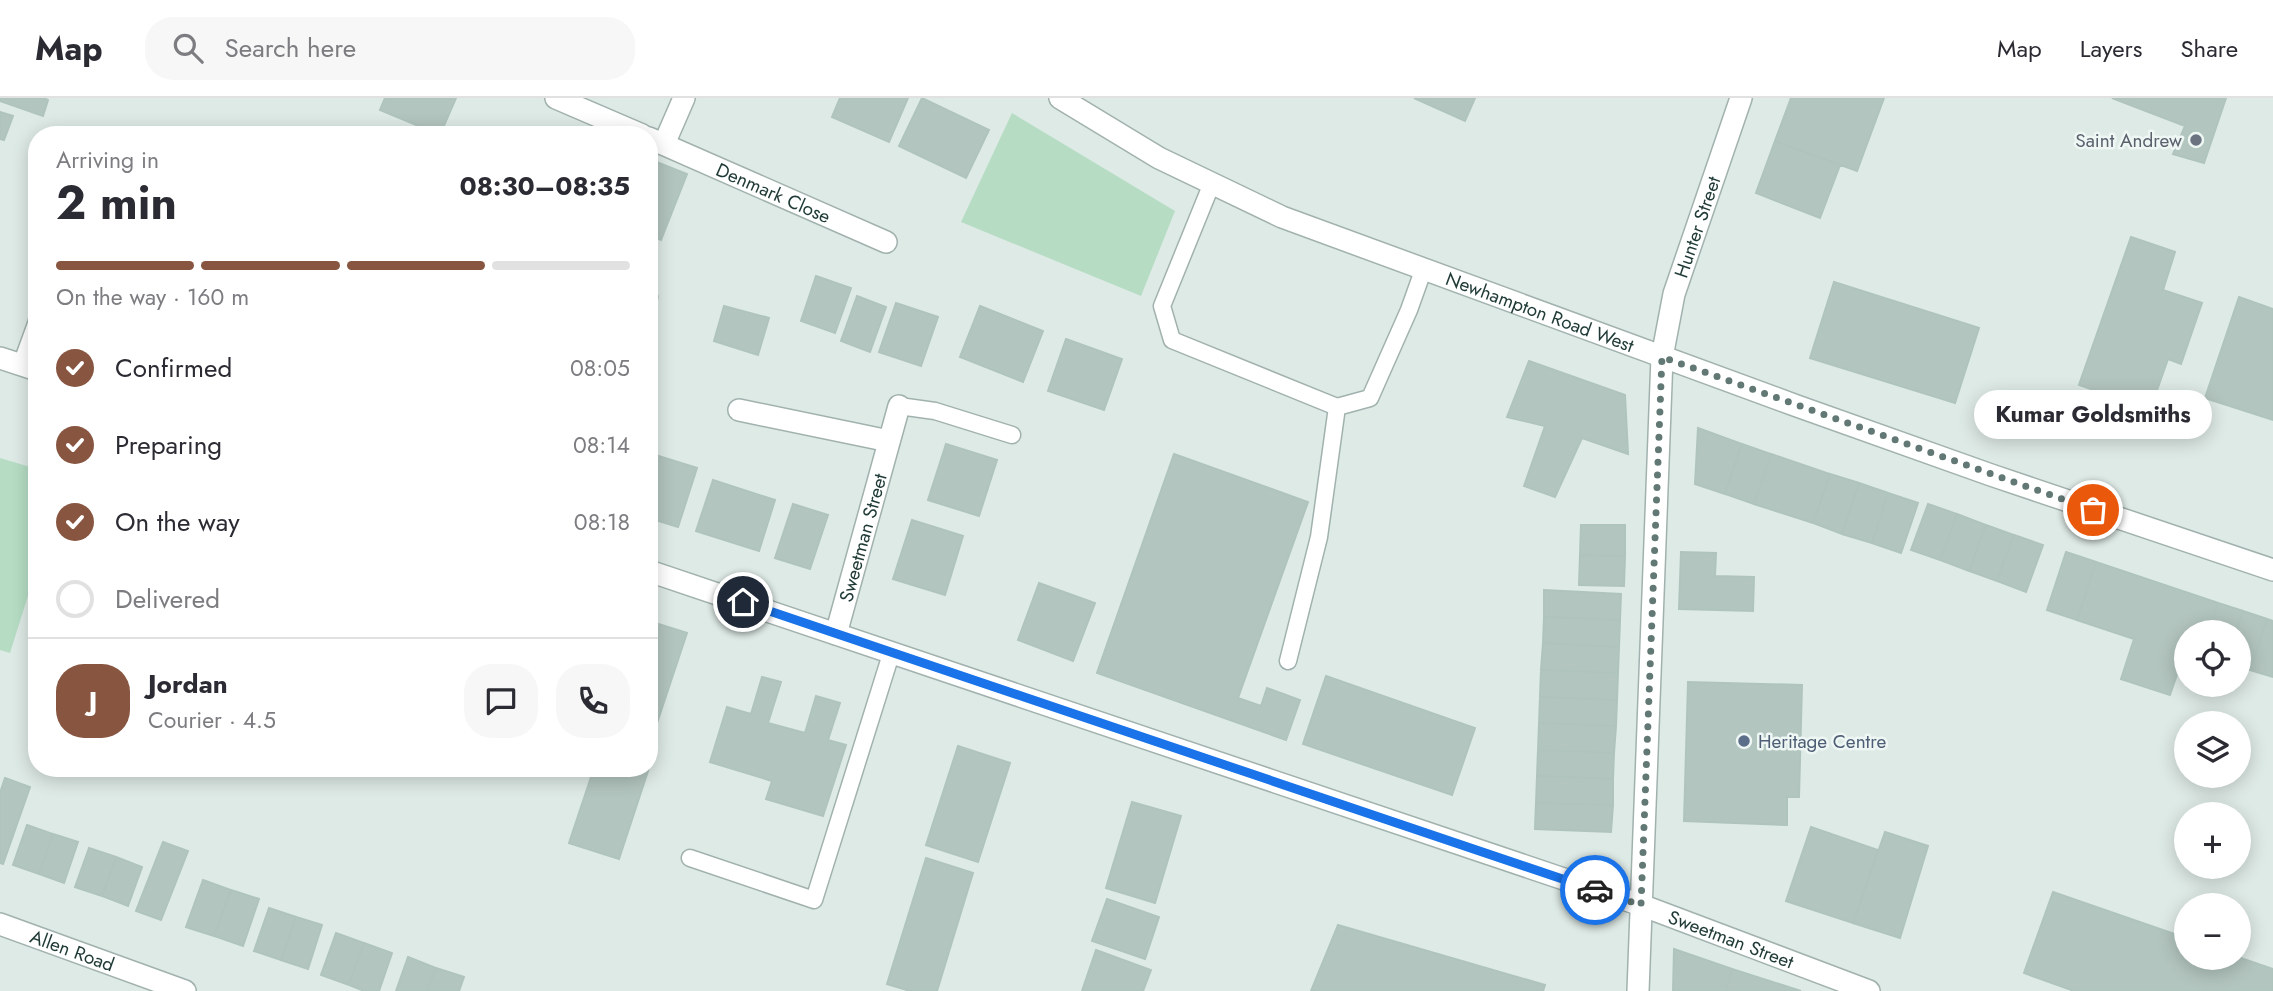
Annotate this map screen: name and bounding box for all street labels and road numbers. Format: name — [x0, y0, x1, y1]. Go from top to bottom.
street label: Denmark Close — [712, 156, 835, 230]
street label: Hunter Street — [1667, 172, 1727, 281]
street label: Newhampton Road West — [1442, 265, 1638, 359]
street label: Sweetman Street — [832, 470, 893, 605]
street label: Sweetman Street — [1664, 903, 1798, 975]
street label: Allen Road — [27, 923, 118, 978]

